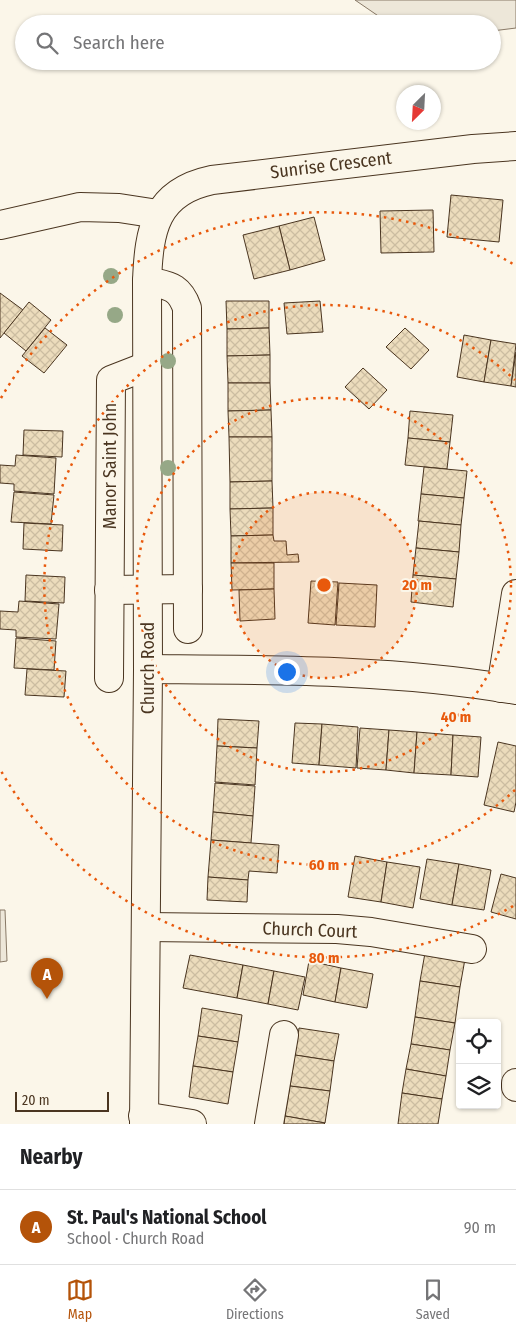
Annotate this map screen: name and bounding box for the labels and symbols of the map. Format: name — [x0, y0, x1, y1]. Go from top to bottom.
north arrow — [396, 85, 441, 130]
street label: Sunrise Crescent — [269, 147, 393, 183]
street label: Manor Saint John — [99, 403, 121, 529]
centre of rings — [315, 576, 333, 594]
text: 20 m — [401, 576, 432, 594]
street label: Church Road — [137, 622, 159, 714]
your location — [274, 659, 300, 685]
text: 40 m — [441, 708, 471, 726]
text: 60 m — [309, 856, 339, 874]
street label: Church Court — [262, 917, 358, 943]
text: 80 m — [309, 949, 339, 967]
pin: A — [31, 958, 63, 999]
scale bar — [15, 1089, 109, 1112]

